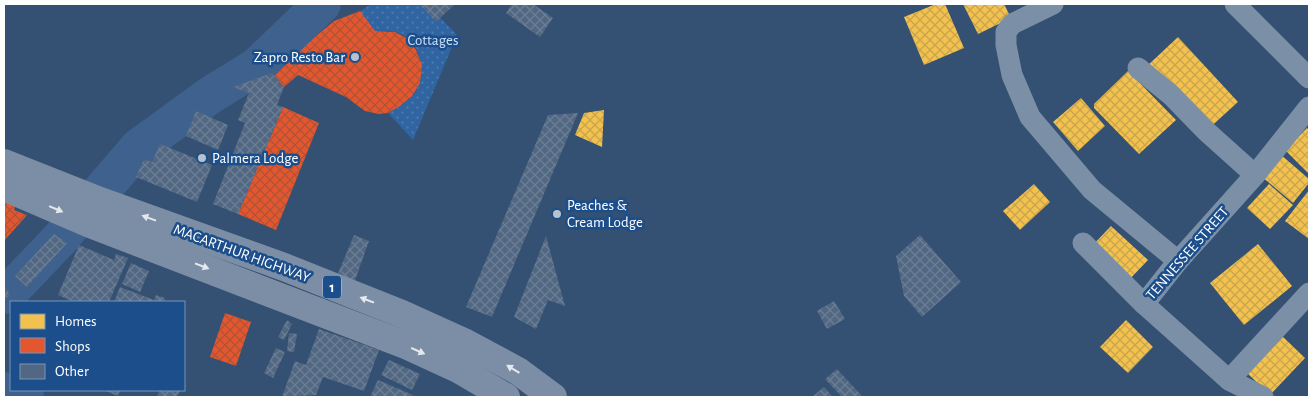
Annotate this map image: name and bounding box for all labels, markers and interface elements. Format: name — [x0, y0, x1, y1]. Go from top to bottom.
park label: Cottages — [407, 33, 459, 48]
place label: Zapro Resto Bar — [254, 50, 345, 65]
marker: Zapro Resto Bar — [349, 51, 361, 63]
place label: Palmera Lodge — [212, 151, 299, 166]
marker: Palmera Lodge — [196, 152, 208, 164]
place label: Peaches & Cream Lodge — [567, 198, 643, 230]
street label: TENNESSEE STREET — [1143, 203, 1232, 303]
one-way arrow — [49, 205, 63, 213]
marker: Peaches & Cream Lodge — [551, 208, 563, 220]
one-way arrow — [141, 214, 156, 222]
street label: MACARTHUR HIGHWAY — [171, 222, 312, 285]
one-way arrow — [194, 262, 209, 270]
road number: 1 — [323, 276, 341, 298]
one-way arrow — [359, 296, 374, 304]
legend — [10, 301, 185, 391]
text: Homes — [55, 314, 97, 329]
text: Shops — [55, 339, 90, 354]
one-way arrow — [411, 347, 425, 355]
text: Other — [55, 364, 89, 379]
one-way arrow — [507, 365, 520, 374]

